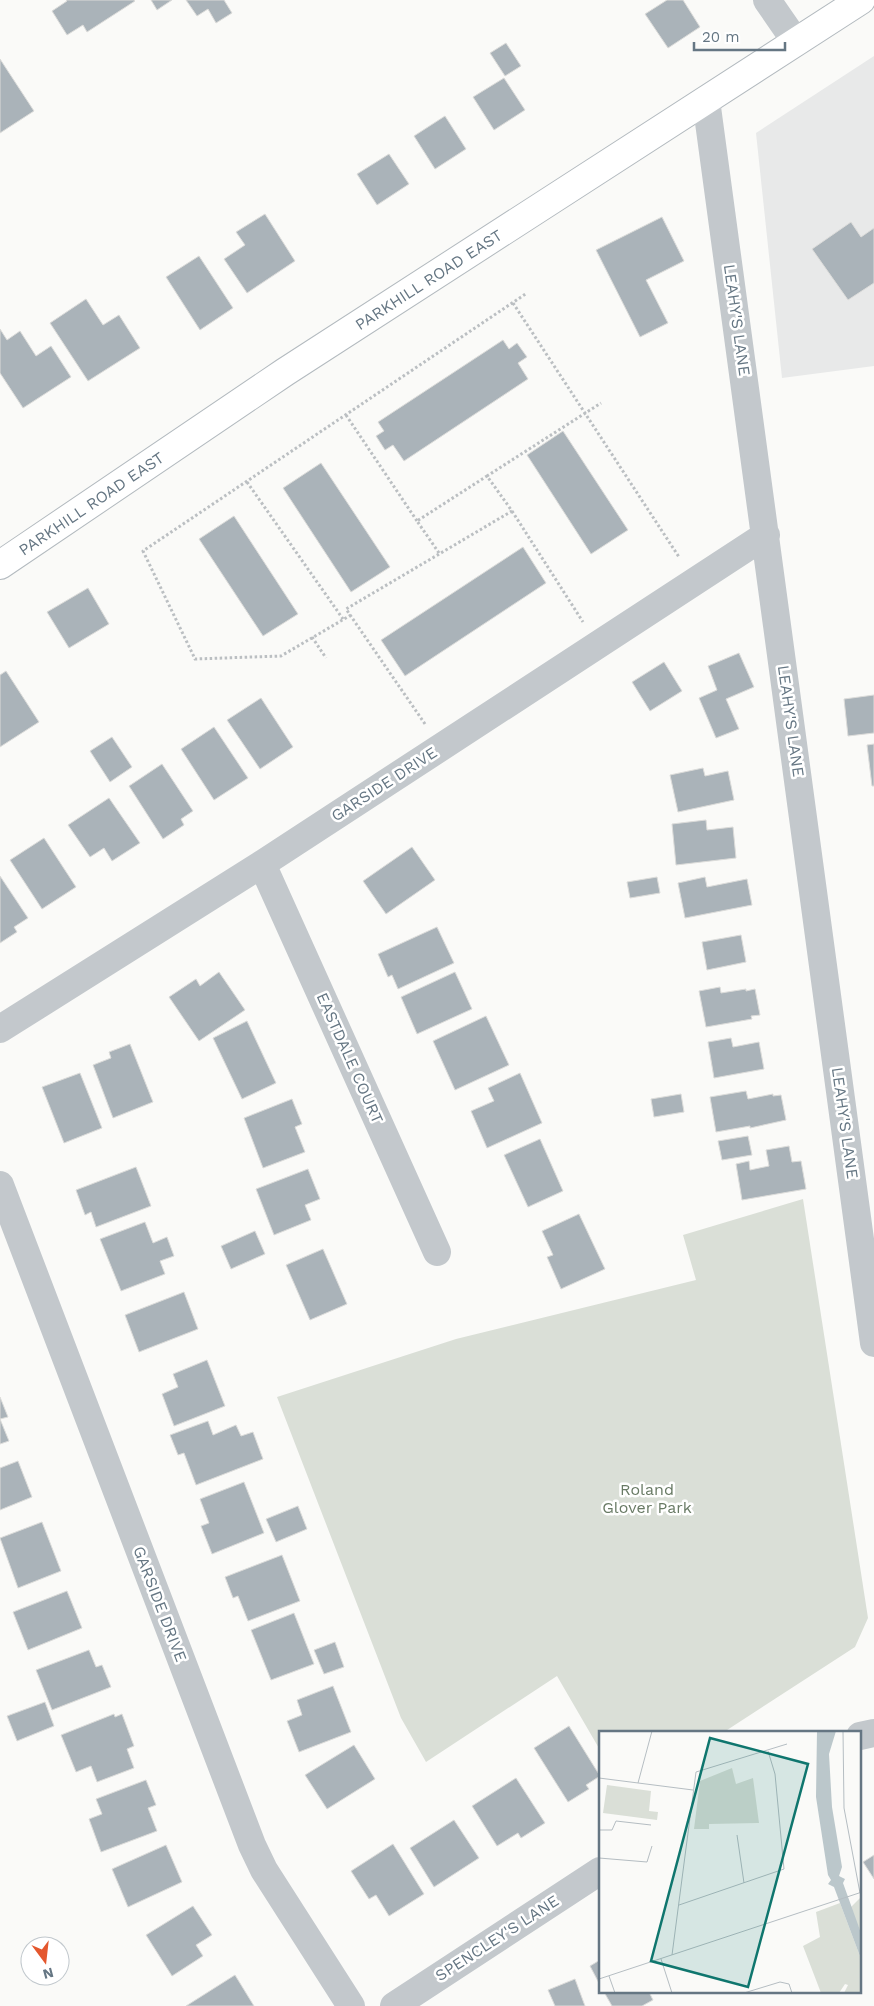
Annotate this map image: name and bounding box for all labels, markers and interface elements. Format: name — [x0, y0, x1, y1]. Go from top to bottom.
scale bar — [694, 20, 785, 52]
text: 20 m — [702, 28, 740, 46]
street label: PARKHILL ROAD EAST — [351, 225, 506, 334]
street label: LEAHY'S LANE — [720, 263, 754, 377]
street label: PARKHILL ROAD EAST — [15, 447, 168, 559]
street label: LEAHY'S LANE — [774, 664, 808, 778]
street label: GARSIDE DRIVE — [327, 743, 441, 825]
street label: EASTDALE COURT — [313, 990, 388, 1127]
street label: LEAHY'S LANE — [828, 1066, 862, 1180]
park label: Roland Glover Park — [602, 1480, 692, 1517]
street label: GARSIDE DRIVE — [129, 1543, 191, 1665]
inset map — [599, 1731, 862, 1994]
street label: SPENCLEY'S LANE — [432, 1891, 562, 1985]
north arrow — [20, 1936, 70, 1986]
text: N — [41, 1964, 55, 1983]

